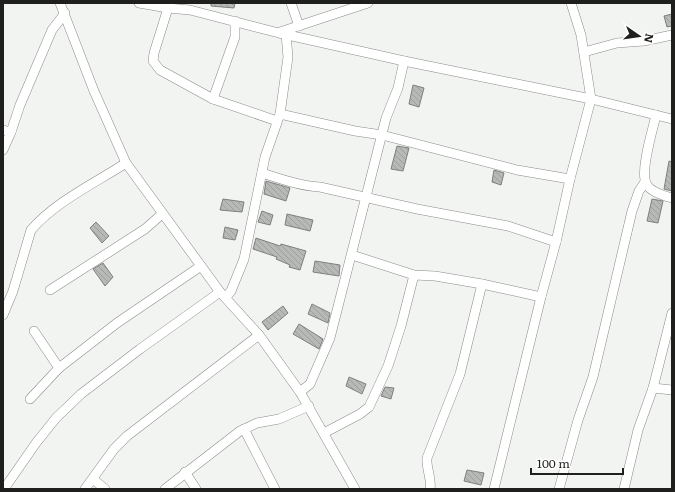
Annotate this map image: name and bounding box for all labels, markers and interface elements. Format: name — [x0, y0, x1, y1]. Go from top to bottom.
north arrow — [619, 16, 659, 56]
text: N — [641, 32, 659, 45]
scale bar — [531, 450, 623, 476]
text: 100 m — [537, 454, 570, 472]

